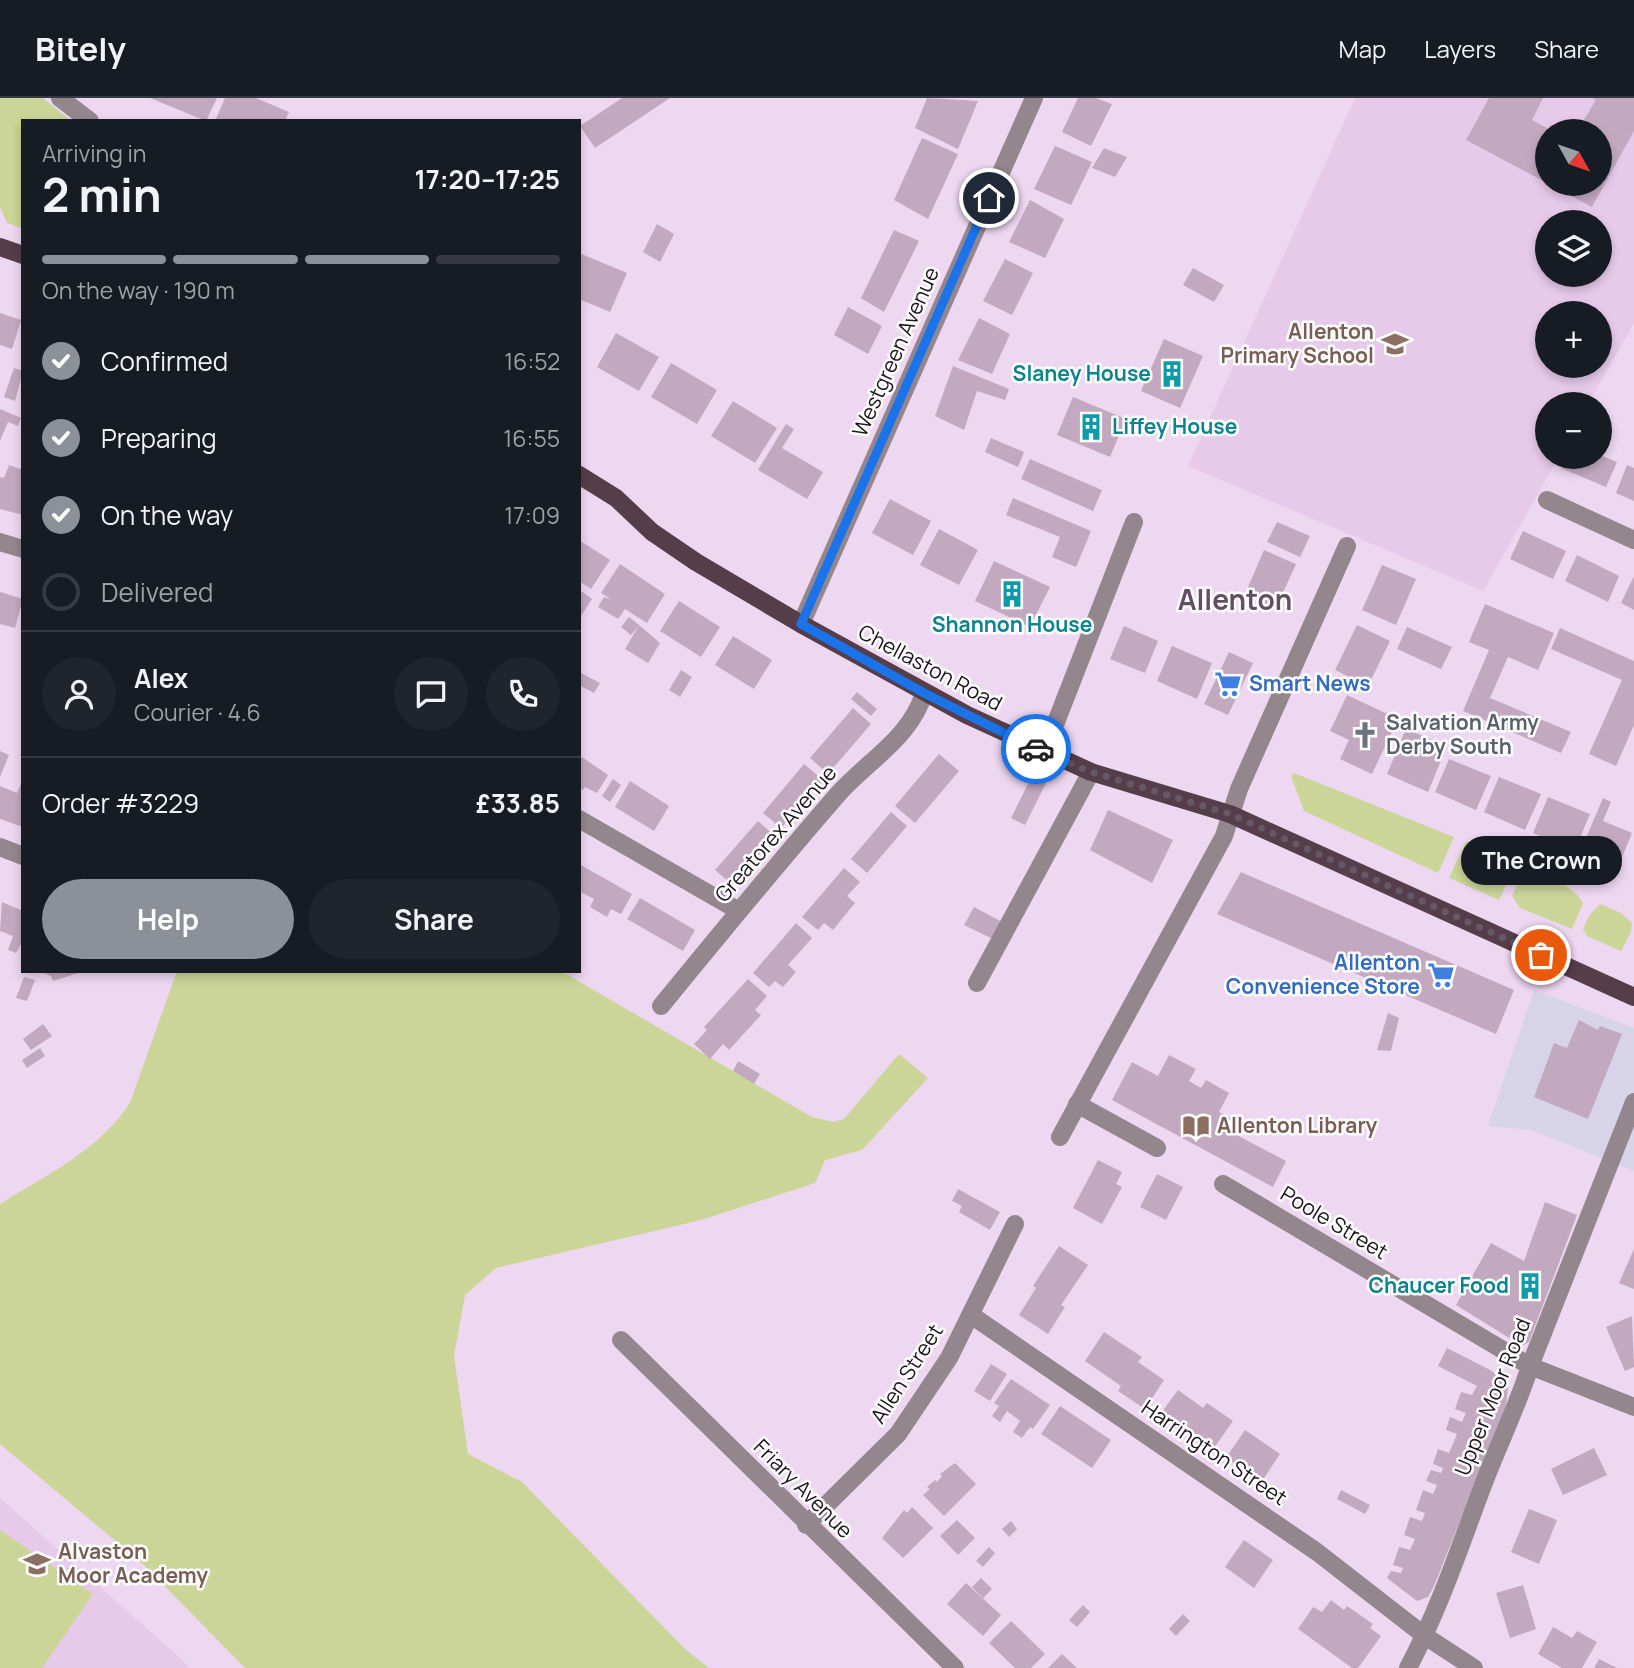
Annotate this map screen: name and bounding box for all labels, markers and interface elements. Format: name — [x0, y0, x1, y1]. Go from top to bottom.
text: Bitely — [35, 26, 126, 71]
text: Map — [1339, 32, 1386, 65]
text: Layers — [1424, 32, 1496, 65]
text: Share — [1534, 32, 1599, 65]
north arrow — [1535, 119, 1612, 196]
map controls — [1535, 119, 1612, 469]
text: Arriving in — [42, 137, 147, 169]
text: 17:20–17:25 — [414, 161, 560, 197]
text: 2 min — [42, 163, 162, 226]
pin — [959, 168, 1019, 228]
icon: home — [970, 179, 1008, 217]
button: layers — [1535, 210, 1612, 287]
street label: Westgreen Avenue — [845, 262, 945, 441]
text: On the way · 190 m — [42, 274, 235, 306]
button: + — [1535, 301, 1612, 378]
place label: Allenton Primary School — [1220, 317, 1374, 369]
school or university icon: Allenton Primary School — [1380, 329, 1410, 359]
icon: check — [42, 342, 80, 380]
text: Confirmed — [101, 343, 228, 379]
text: 16:52 — [504, 345, 560, 377]
place label: Slaney House — [1013, 359, 1151, 387]
building icon: Slaney House — [1157, 359, 1187, 389]
button: − — [1535, 392, 1612, 469]
building icon: Liffey House — [1076, 412, 1106, 442]
place label: Liffey House — [1112, 412, 1237, 440]
icon: check — [42, 419, 80, 457]
text: Preparing — [101, 420, 217, 456]
text: 16:55 — [503, 422, 560, 454]
icon: check — [42, 496, 80, 534]
text: On the way — [101, 497, 233, 533]
text: 17:09 — [504, 499, 560, 531]
text: Delivered — [101, 574, 213, 610]
building icon: Shannon House — [997, 579, 1027, 609]
district label: Allenton — [1178, 580, 1292, 618]
place label: Shannon House — [932, 610, 1092, 638]
street label: Chellaston Road — [854, 617, 1007, 717]
button: person — [42, 657, 116, 731]
button: chat — [394, 657, 468, 731]
button: phone — [486, 657, 560, 731]
text: Alex — [134, 660, 188, 696]
supermarket icon: Smart News — [1213, 669, 1243, 699]
place label: Smart News — [1249, 669, 1371, 697]
text: Courier · 4.6 — [134, 696, 261, 728]
place label: Salvation Army Derby South — [1386, 708, 1539, 760]
courier — [1001, 714, 1071, 784]
church icon: Salvation Army Derby South — [1350, 720, 1380, 750]
icon: car — [1017, 730, 1055, 768]
street label: Greatorex Avenue — [708, 759, 842, 908]
text: Order #3229 — [42, 785, 199, 821]
text: £33.85 — [476, 785, 560, 821]
callout: The Crown — [1460, 836, 1622, 885]
text: The Crown — [1482, 844, 1601, 876]
button: Help — [42, 879, 294, 959]
button: Share — [308, 879, 560, 959]
pin — [1511, 925, 1571, 985]
icon: bag — [1522, 936, 1560, 974]
place label: Allenton Convenience Store — [1226, 948, 1420, 1000]
supermarket icon: Allenton Convenience Store — [1426, 960, 1456, 990]
library icon: Allenton Library — [1181, 1111, 1211, 1141]
place label: Allenton Library — [1217, 1111, 1377, 1139]
street label: Poole Street — [1276, 1179, 1393, 1265]
place label: Chaucer Food — [1369, 1271, 1509, 1299]
building icon: Chaucer Food — [1515, 1271, 1545, 1301]
street label: Upper Moor Road — [1448, 1314, 1536, 1480]
street label: Allen Street — [864, 1318, 949, 1429]
street label: Harrington Street — [1136, 1393, 1293, 1511]
street label: Friary Avenue — [748, 1433, 859, 1544]
place label: Alvaston Moor Academy — [58, 1537, 208, 1589]
school or university icon: Alvaston Moor Academy — [22, 1549, 52, 1579]

